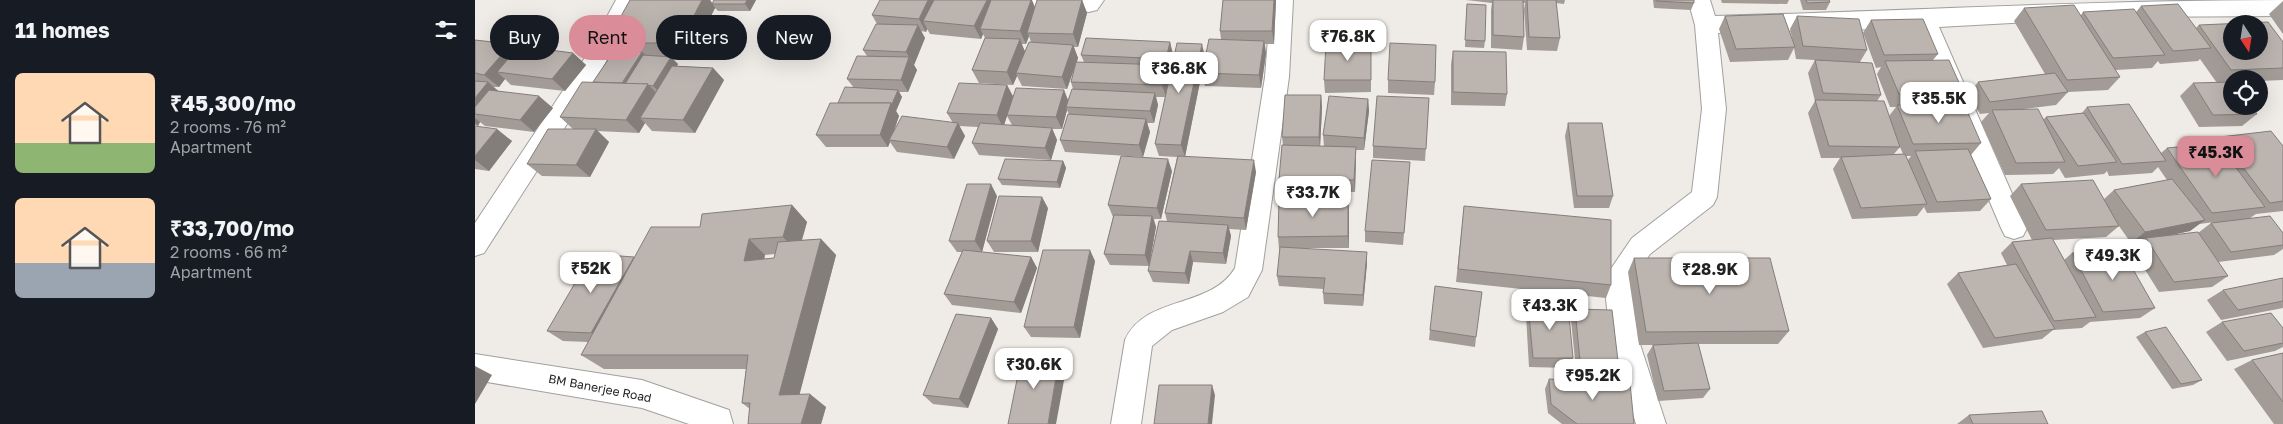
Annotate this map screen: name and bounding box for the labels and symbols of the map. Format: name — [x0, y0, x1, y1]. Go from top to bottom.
north arrow — [2223, 15, 2267, 60]
pin: ₹76.8K — [1307, 20, 1389, 62]
pin: ₹36.8K — [1138, 52, 1220, 94]
pin: ₹35.5K — [1898, 82, 1980, 124]
pin: ₹45.3K — [2175, 136, 2257, 178]
pin: ₹33.7K — [1272, 176, 1354, 218]
pin: ₹49.3K — [2072, 238, 2154, 281]
pin: ₹52K — [561, 252, 621, 294]
pin: ₹28.9K — [1669, 252, 1751, 295]
pin: ₹43.3K — [1509, 288, 1591, 331]
pin: ₹30.6K — [993, 348, 1075, 390]
pin: ₹95.2K — [1552, 358, 1634, 401]
street label: BM Banerjee Road — [547, 371, 653, 405]

